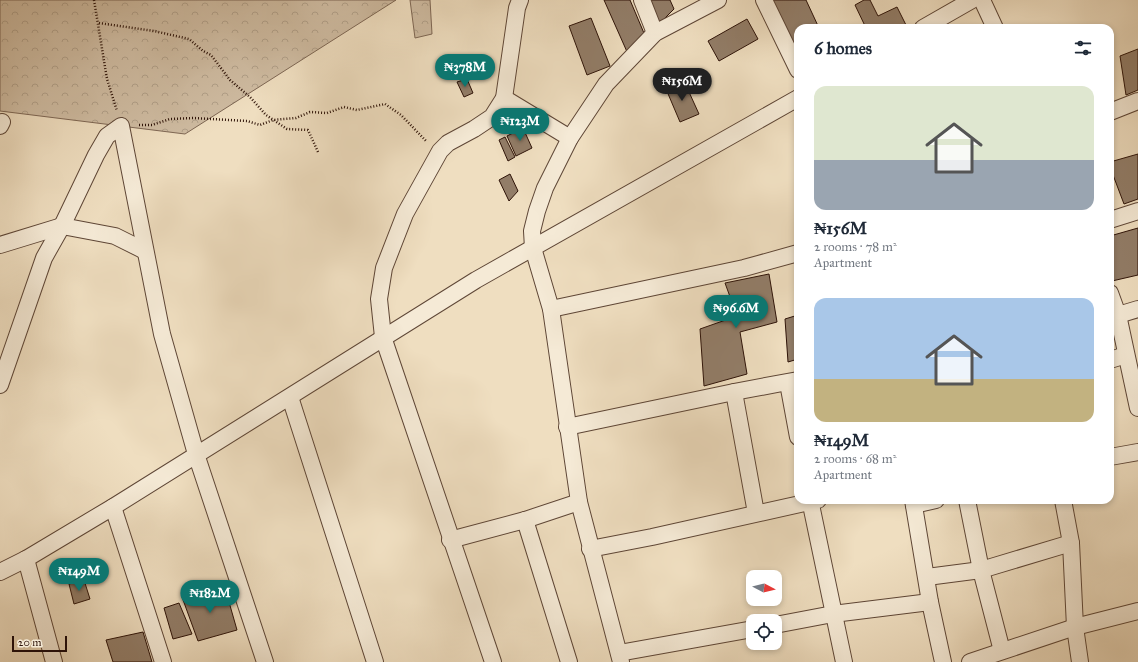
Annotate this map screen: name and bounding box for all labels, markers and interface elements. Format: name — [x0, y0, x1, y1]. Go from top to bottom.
icon: filters — [1072, 37, 1094, 59]
text: 6 homes — [814, 38, 872, 59]
pin: ₦378M — [437, 54, 493, 88]
text: ₦378M — [444, 59, 486, 75]
pin: ₦156M — [654, 68, 710, 102]
text: ₦156M — [662, 73, 702, 89]
pin: ₦123M — [492, 108, 548, 142]
icon: home — [918, 112, 990, 184]
text: ₦123M — [500, 113, 540, 129]
text: ₦156M — [814, 218, 867, 239]
text: 2 rooms · 78 m² — [814, 239, 897, 255]
text: Apartment — [814, 255, 872, 271]
pin: ₦96.6M — [703, 295, 769, 329]
text: ₦96.6M — [713, 300, 759, 316]
icon: home — [918, 324, 990, 396]
text: ₦149M — [814, 430, 869, 451]
text: 2 rooms · 68 m² — [814, 451, 896, 467]
text: Apartment — [814, 467, 872, 483]
pin: ₦149M — [51, 558, 107, 592]
text: ₦149M — [58, 563, 100, 579]
north arrow — [746, 570, 782, 606]
map controls — [746, 570, 782, 650]
pin: ₦182M — [182, 580, 238, 614]
text: ₦182M — [189, 585, 231, 601]
button: locate — [746, 614, 782, 650]
scale bar — [12, 634, 67, 653]
text: 20 m — [18, 636, 41, 649]

